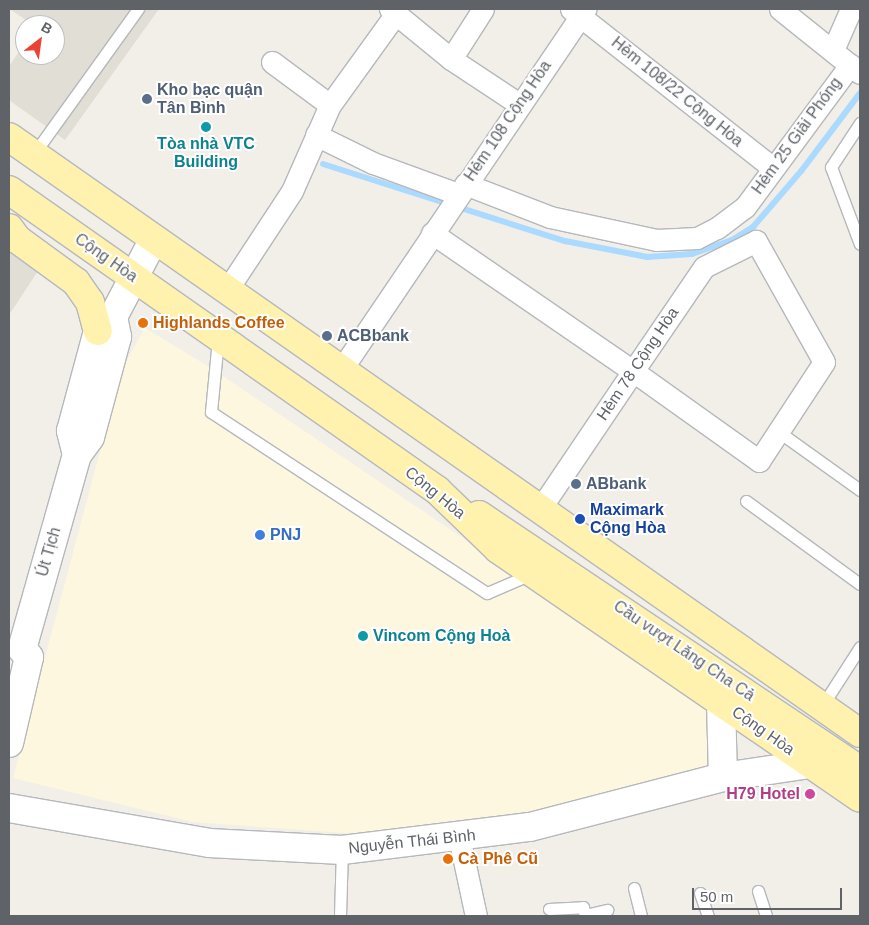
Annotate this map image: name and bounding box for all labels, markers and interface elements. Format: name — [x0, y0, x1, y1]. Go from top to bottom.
north arrow — [15, 15, 65, 65]
text: B — [39, 18, 55, 37]
street label: Hẻm 108/22 Cộng Hòa — [607, 33, 747, 151]
street label: Hẻm 108 Cộng Hòa — [461, 57, 555, 185]
street label: Hẻm 25 Giải Phóng — [748, 74, 846, 198]
place label: Kho bạc quận Tân Bình — [157, 80, 263, 118]
marker: Kho bạc quận Tân Bình — [141, 93, 153, 105]
marker: Tòa nhà VTC Building — [200, 121, 212, 133]
place label: Tòa nhà VTC Building — [157, 134, 255, 172]
street label: Cộng Hòa — [71, 229, 141, 287]
street label: Hẻm 78 Cộng Hòa — [593, 304, 683, 424]
place label: Highlands Coffee — [153, 313, 285, 333]
marker: Highlands Coffee — [137, 317, 149, 329]
place label: ACBbank — [337, 326, 409, 346]
marker: ACBbank — [321, 330, 333, 342]
street label: Cộng Hòa — [401, 463, 469, 523]
place label: ABbank — [586, 474, 646, 494]
marker: ABbank — [570, 478, 582, 490]
place label: Maximark Cộng Hòa — [590, 500, 666, 538]
marker: Maximark Cộng Hòa — [574, 513, 586, 525]
street label: Út Tịch — [33, 525, 65, 579]
place label: PNJ — [270, 525, 301, 545]
marker: PNJ — [254, 529, 266, 541]
street label: Cầu vượt Lăng Cha Cả — [610, 597, 758, 705]
place label: Vincom Cộng Hoà — [373, 626, 510, 646]
marker: Vincom Cộng Hoà — [357, 630, 369, 642]
street label: Cộng Hòa — [728, 702, 798, 760]
place label: H79 Hotel — [726, 784, 800, 804]
marker: H79 Hotel — [804, 788, 816, 800]
street label: Nguyễn Thái Bình — [347, 826, 477, 858]
place label: Cà Phê Cũ — [458, 849, 538, 869]
marker: Cà Phê Cũ — [442, 853, 454, 865]
scale bar — [694, 878, 844, 910]
text: 50 m — [700, 888, 733, 905]

